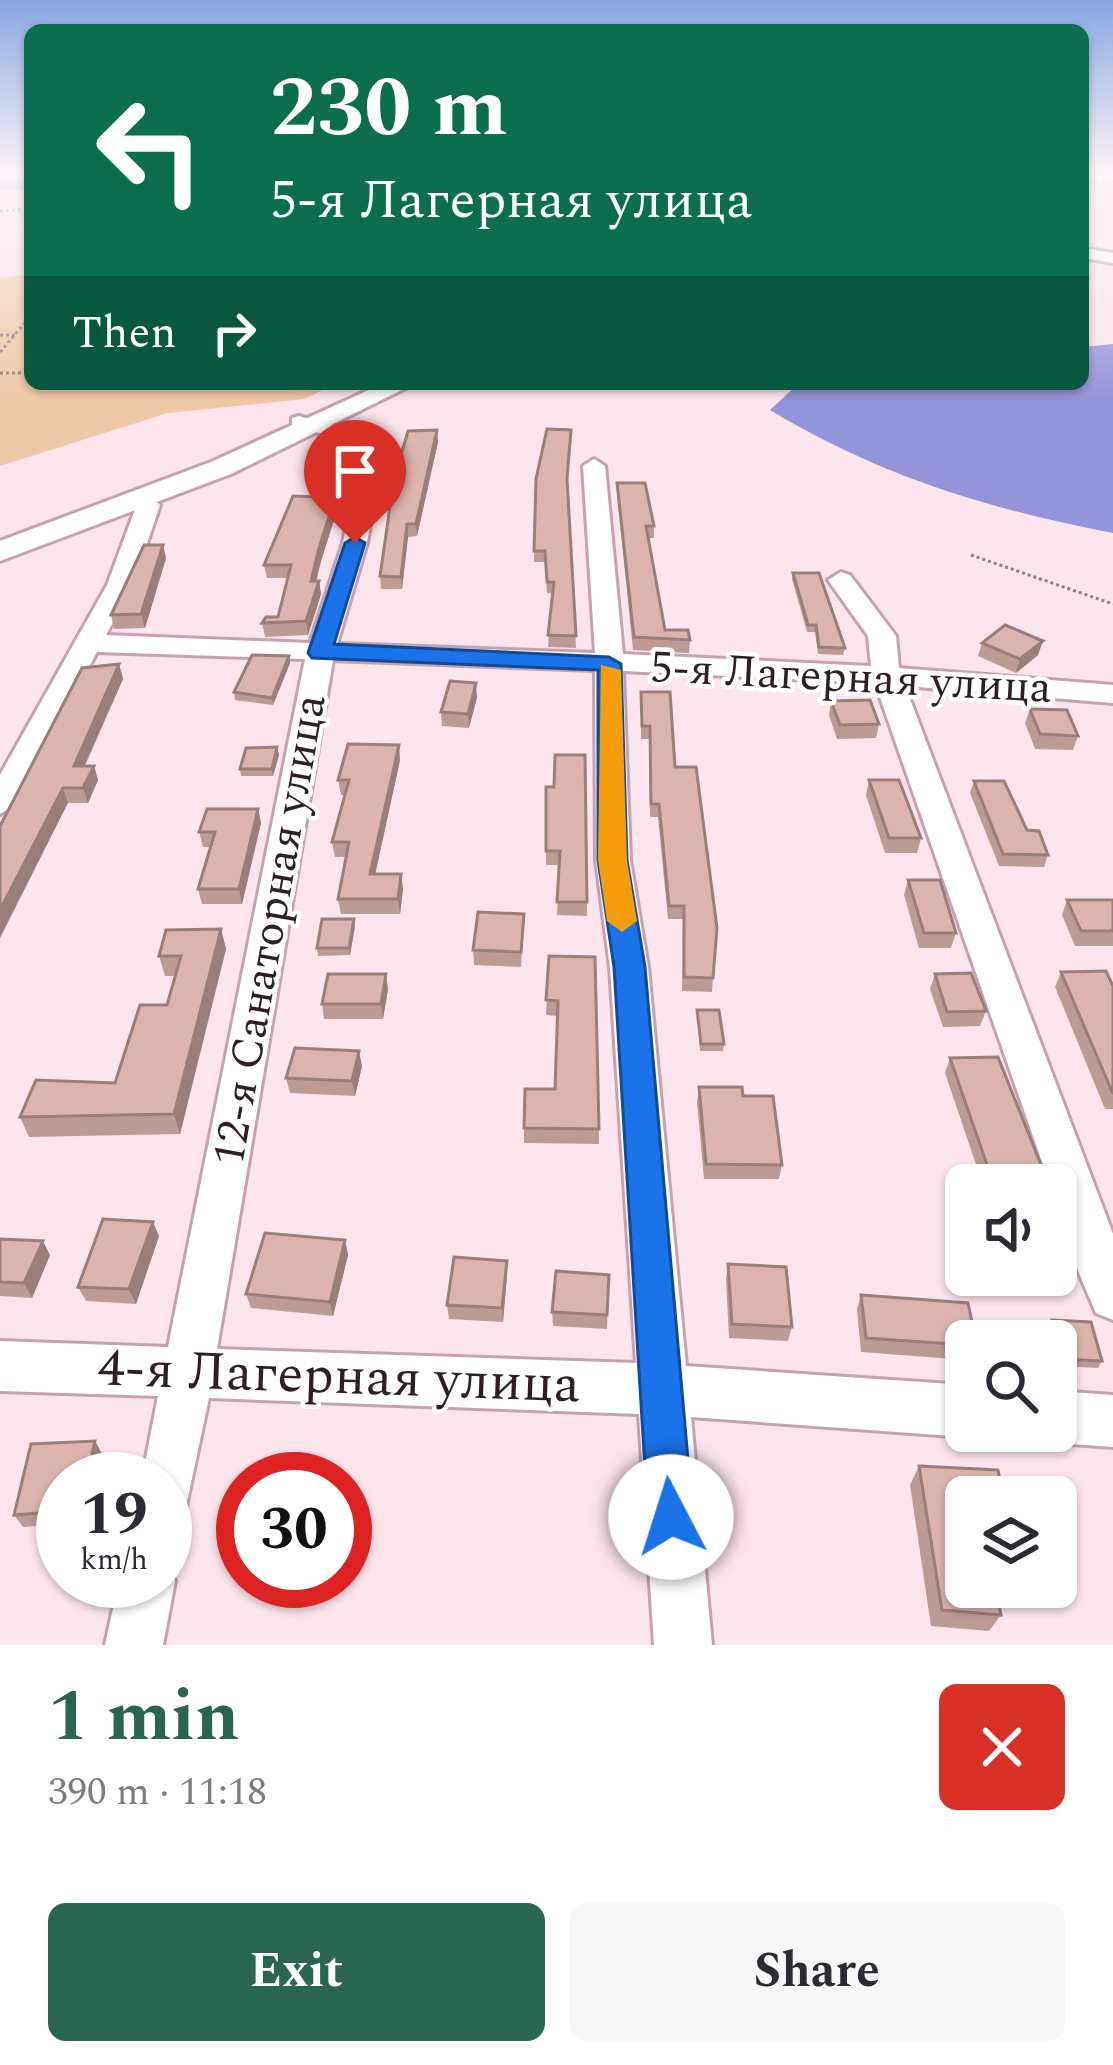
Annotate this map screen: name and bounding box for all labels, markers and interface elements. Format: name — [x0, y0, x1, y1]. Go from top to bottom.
text: 230 m — [270, 45, 508, 173]
icon: left — [72, 72, 228, 228]
text: 5-я Лагерная улица — [270, 160, 753, 242]
text: Then — [72, 299, 177, 368]
icon: right — [201, 300, 267, 366]
pin — [304, 420, 406, 543]
icon: arrive — [322, 438, 388, 504]
street label: 5-я Лагерная улица — [648, 633, 1054, 723]
street label: 12-я Санаторная улица — [195, 689, 345, 1171]
map controls — [945, 1164, 1077, 1608]
button: sound — [945, 1164, 1077, 1296]
button: search — [945, 1320, 1077, 1452]
street label: 4-я Лагерная улица — [96, 1328, 582, 1426]
speed limit sign: 30 — [216, 1452, 372, 1608]
position arrow — [608, 1454, 734, 1580]
text: 19 — [80, 1469, 148, 1561]
button: layers — [945, 1476, 1077, 1608]
text: km/h — [80, 1537, 148, 1583]
text: 1 min — [48, 1663, 240, 1772]
button: close — [939, 1684, 1065, 1810]
text: 390 m · 11:18 — [48, 1763, 267, 1822]
button: Exit — [48, 1903, 545, 2041]
button: Share — [569, 1903, 1065, 2041]

